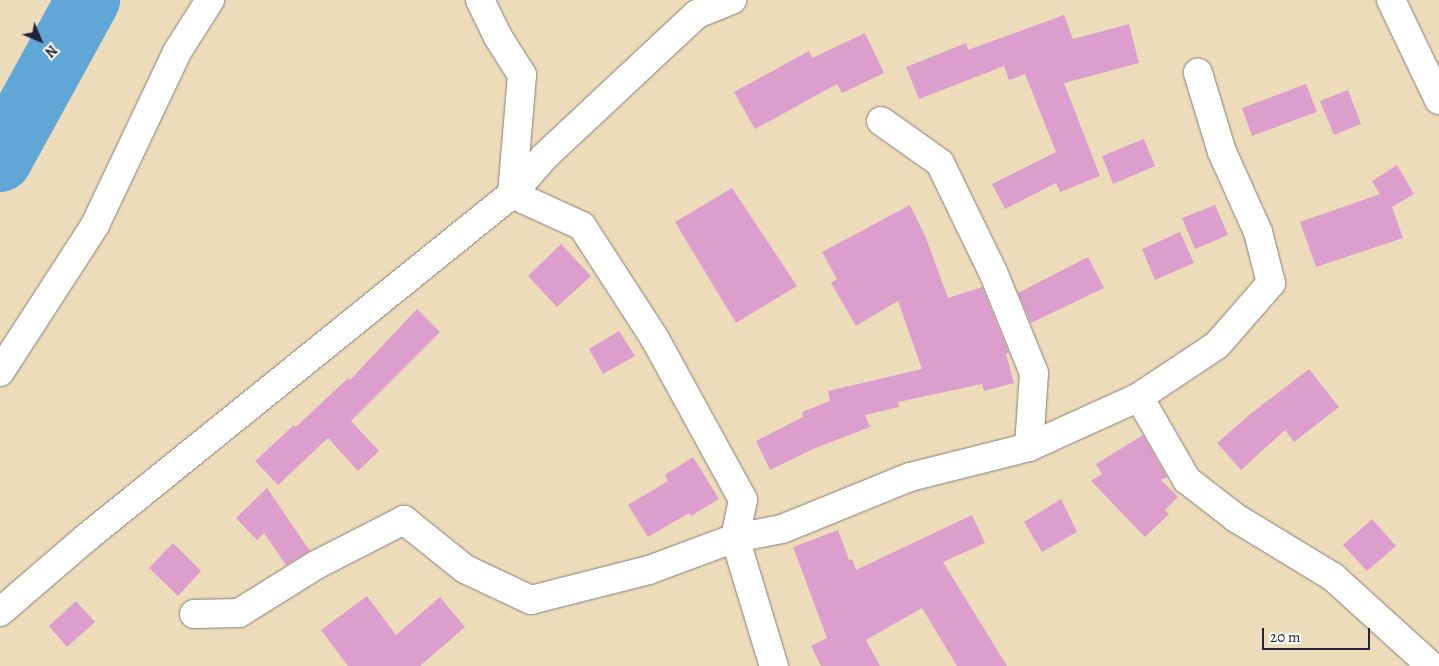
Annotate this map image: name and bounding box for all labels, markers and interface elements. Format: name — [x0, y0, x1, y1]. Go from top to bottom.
north arrow — [15, 15, 65, 65]
text: N — [41, 41, 61, 61]
scale bar — [1264, 618, 1372, 650]
text: 20 m — [1270, 627, 1301, 647]

